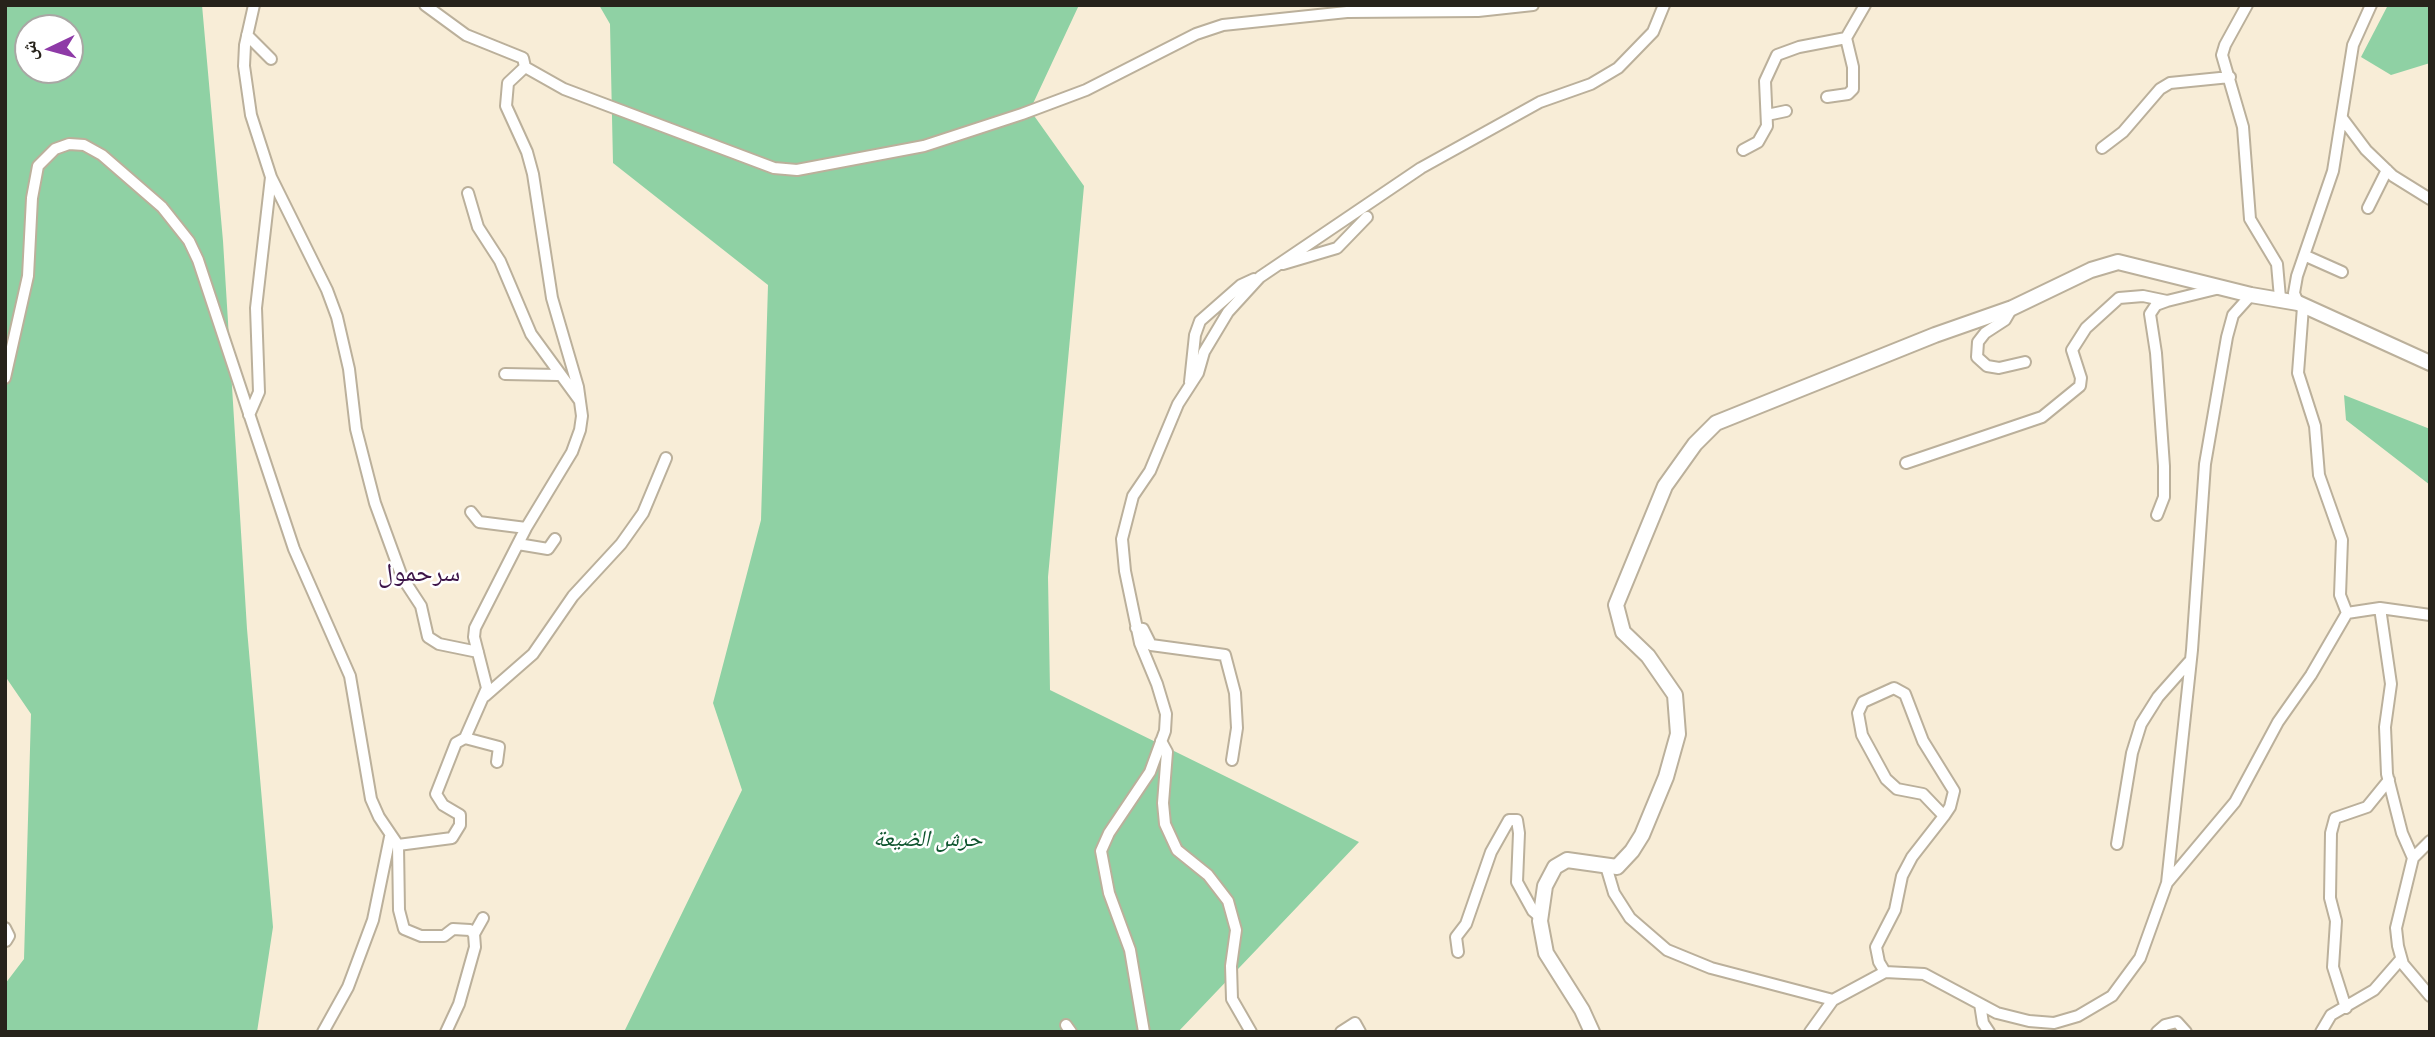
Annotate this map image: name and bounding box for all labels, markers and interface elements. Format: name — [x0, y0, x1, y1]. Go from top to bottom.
north arrow — [14, 14, 84, 84]
text: ش — [17, 40, 42, 62]
district label: سرحمول — [378, 557, 460, 589]
park label: حرش الضيعة — [873, 825, 983, 853]

